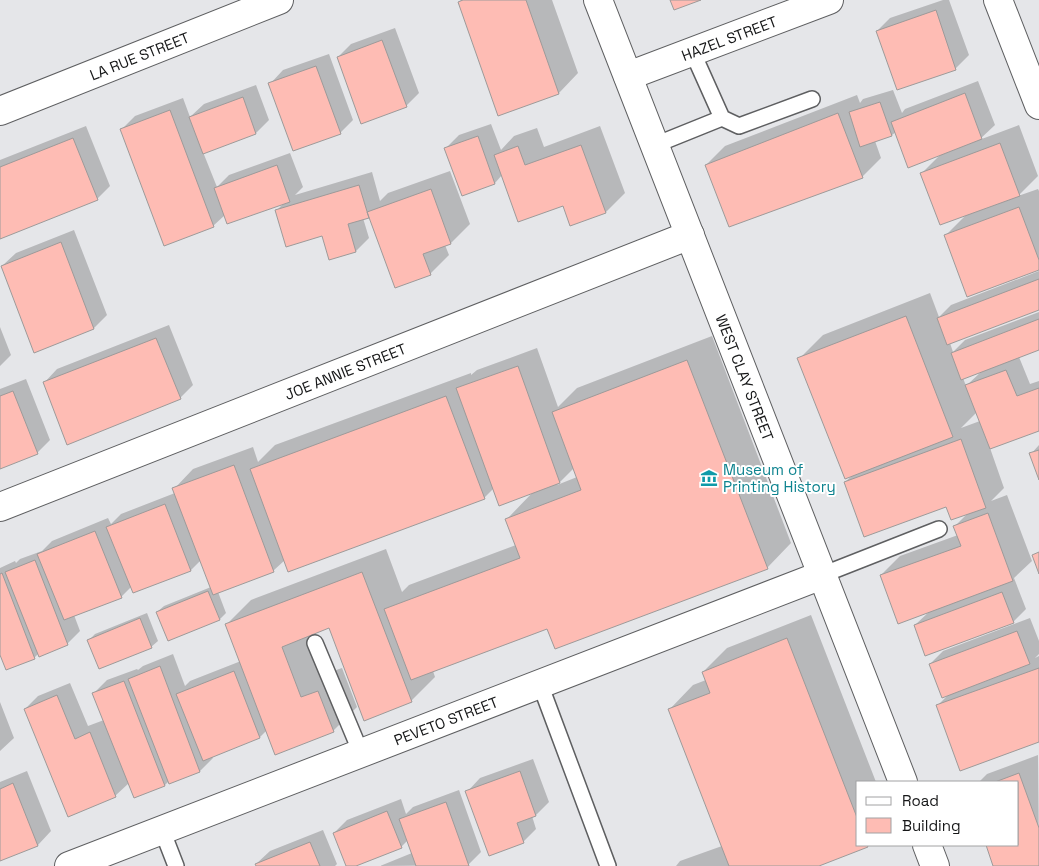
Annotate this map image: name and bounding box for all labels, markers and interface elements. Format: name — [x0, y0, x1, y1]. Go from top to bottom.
street label: HAZEL STREET — [678, 11, 780, 65]
street label: LA RUE STREET — [87, 27, 192, 84]
street label: WEST CLAY STREET — [712, 311, 778, 444]
street label: JOE ANNIE STREET — [282, 338, 409, 403]
place label: Museum of Printing History — [723, 460, 836, 496]
museum icon: Museum of Printing History — [699, 468, 719, 488]
street label: PEVETO STREET — [391, 692, 501, 749]
legend — [856, 781, 1019, 846]
text: Road — [902, 791, 939, 810]
text: Building — [902, 816, 961, 835]

